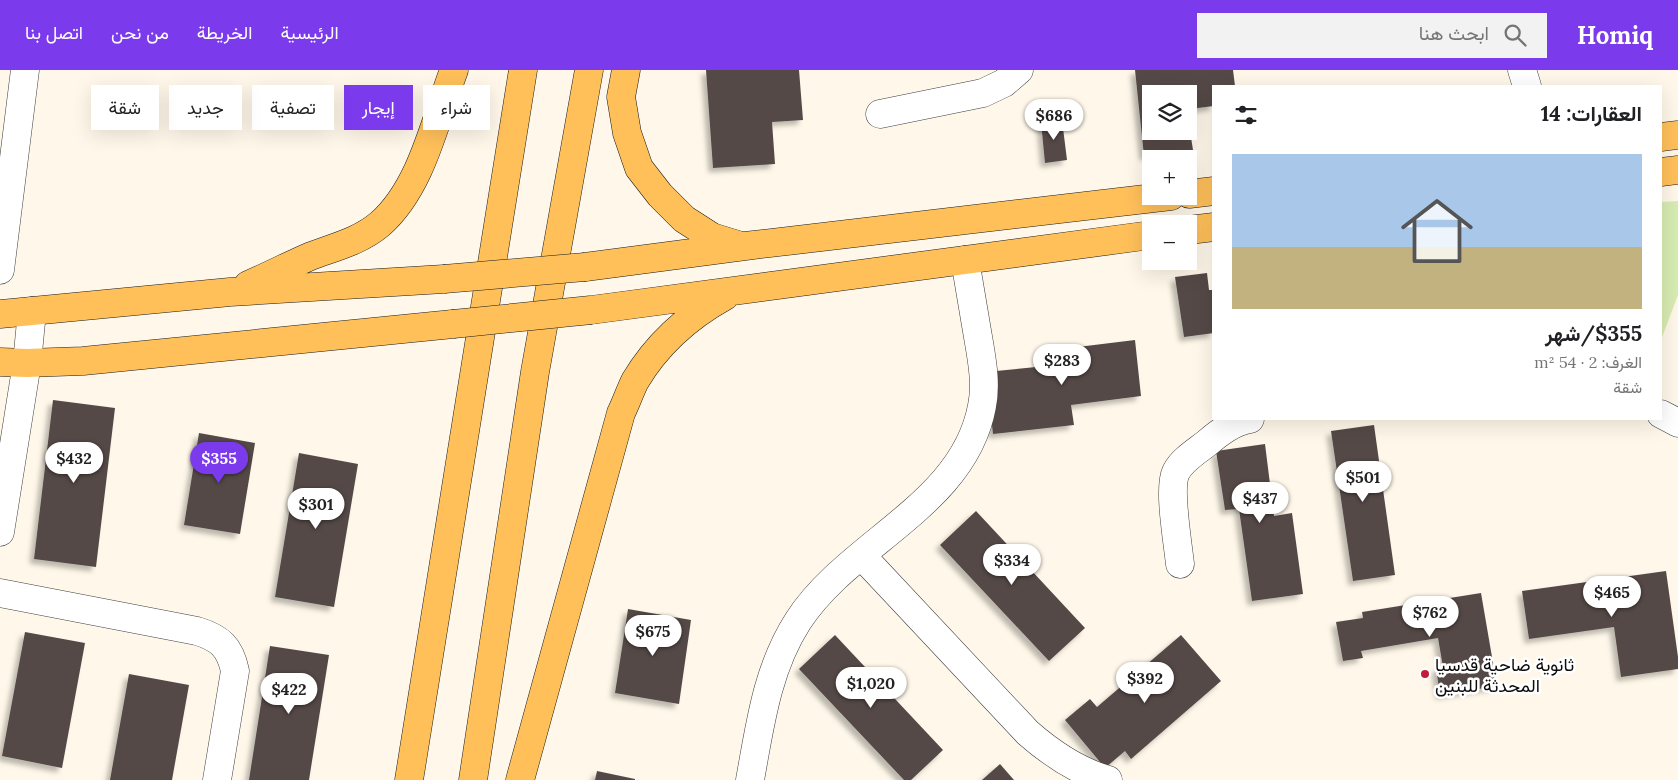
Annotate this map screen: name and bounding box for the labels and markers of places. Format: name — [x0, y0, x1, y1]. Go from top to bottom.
pin: $686 — [1024, 98, 1084, 141]
pin: $283 — [1032, 344, 1092, 386]
pin: $432 — [44, 442, 104, 484]
pin: $355 — [189, 442, 249, 484]
pin: $501 — [1333, 460, 1393, 503]
pin: $437 — [1230, 482, 1290, 524]
pin: $301 — [286, 488, 346, 530]
pin: $334 — [982, 544, 1042, 586]
pin: $465 — [1582, 576, 1642, 618]
pin: $762 — [1400, 596, 1460, 638]
pin: $675 — [623, 614, 683, 657]
place label: ثانوية ضاحية قدسيا المحدثة للبنين — [1435, 653, 1574, 697]
pin: $392 — [1115, 662, 1175, 704]
pin: $1,020 — [830, 666, 912, 709]
marker: ثانوية ضاحية قدسيا المحدثة للبنين — [1419, 668, 1431, 680]
pin: $422 — [259, 672, 319, 715]

